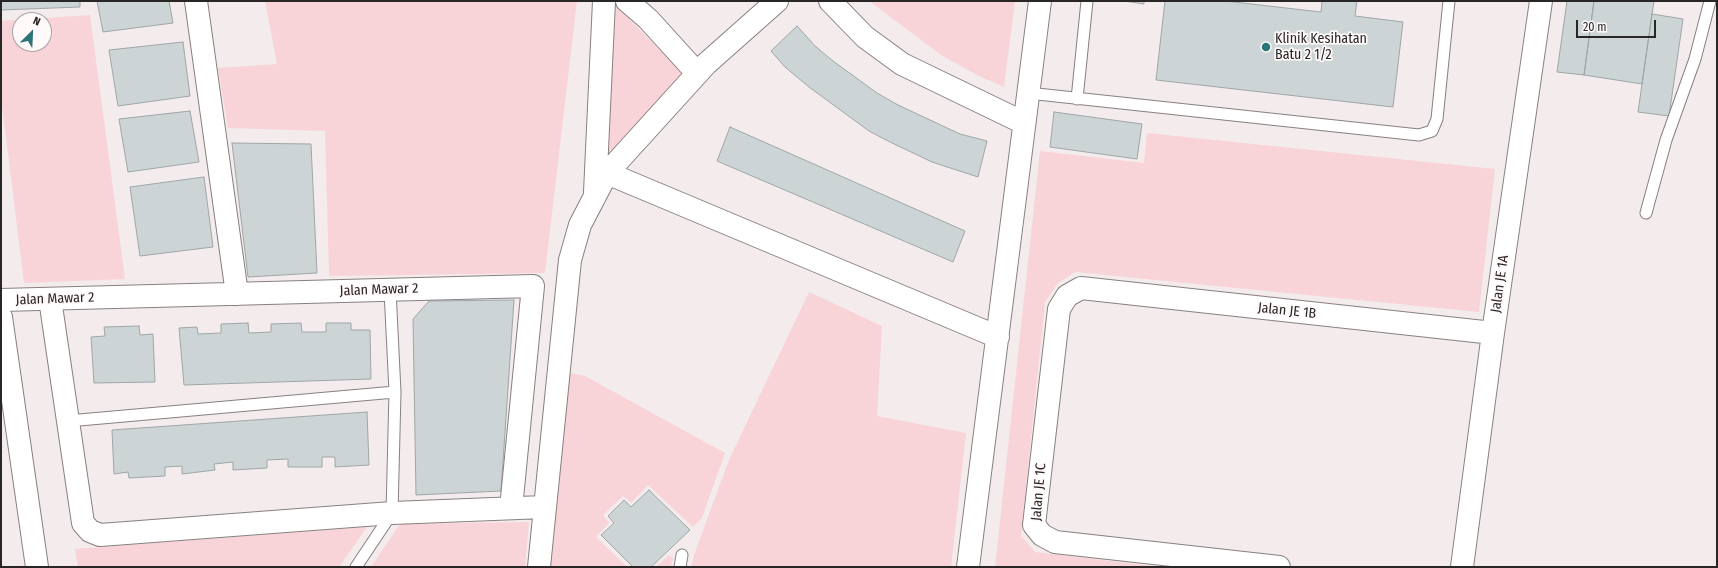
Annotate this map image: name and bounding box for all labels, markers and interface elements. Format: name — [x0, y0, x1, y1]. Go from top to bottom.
north arrow — [12, 12, 52, 52]
scale bar — [1578, 12, 1658, 38]
text: N — [31, 14, 42, 29]
text: 20 m — [1583, 20, 1607, 34]
place label: Klinik Kesihatan Batu 2 1/2 — [1275, 31, 1367, 64]
marker: Klinik Kesihatan Batu 2 1/2 — [1260, 41, 1272, 53]
street label: Jalan JE 1A — [1488, 254, 1512, 314]
street label: Jalan Mawar 2 — [339, 280, 419, 300]
street label: Jalan Mawar 2 — [15, 289, 95, 309]
street label: Jalan JE 1B — [1257, 300, 1317, 322]
street label: Jalan JE 1C — [1028, 462, 1050, 522]

